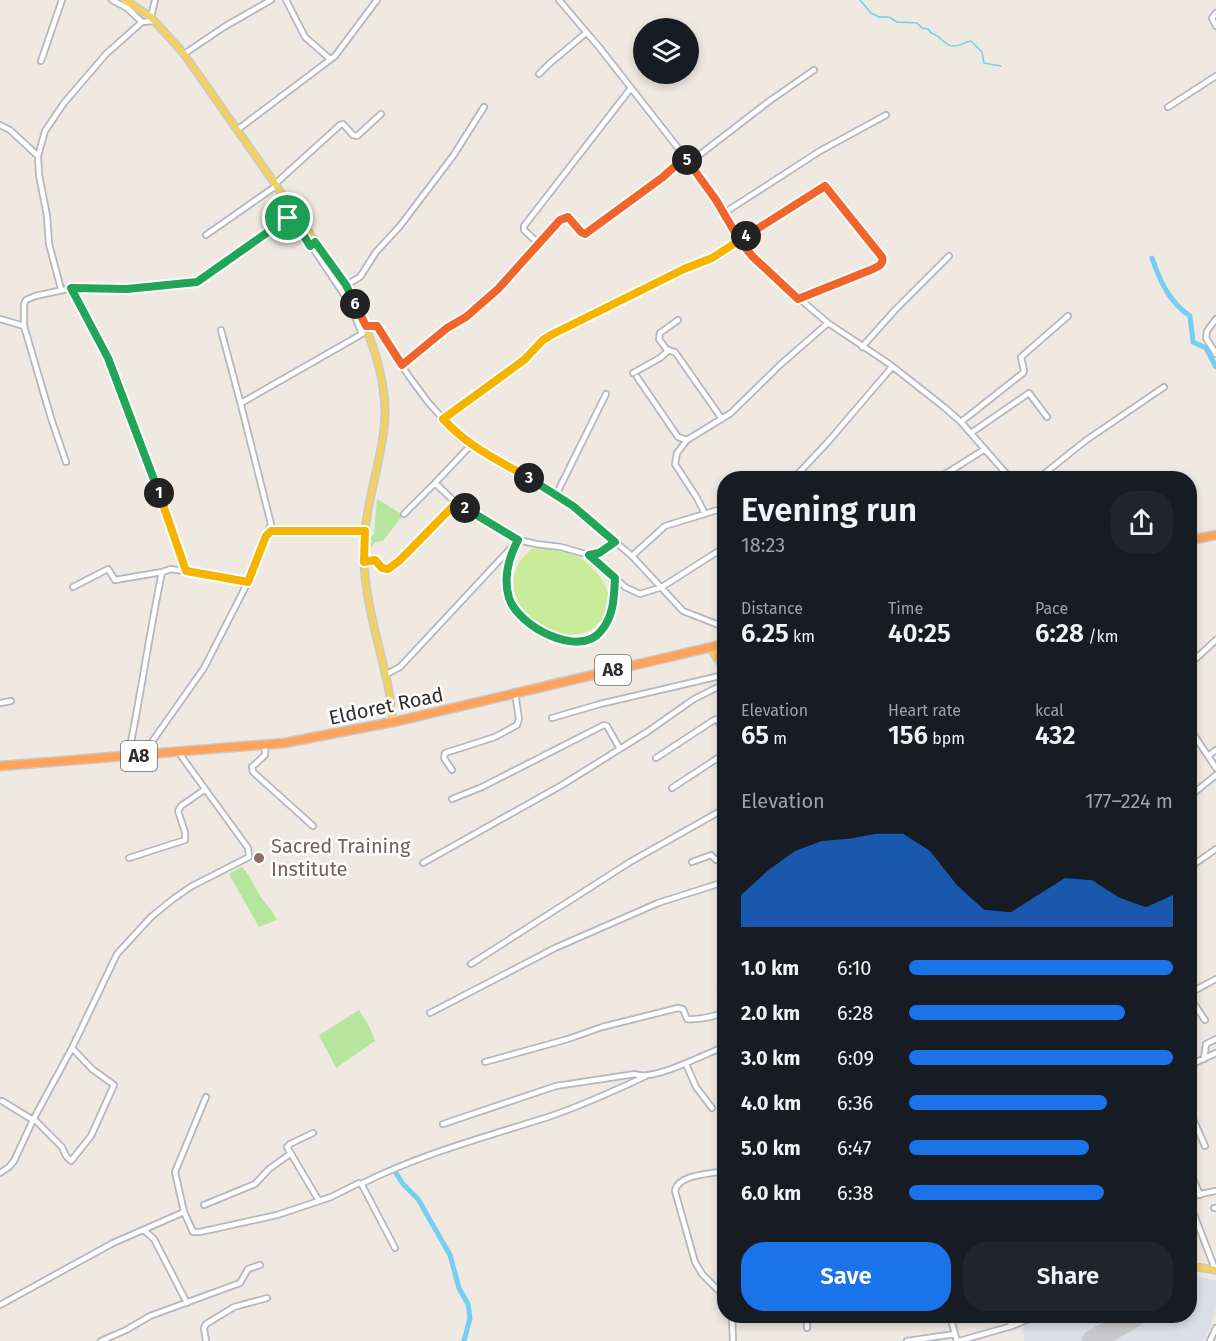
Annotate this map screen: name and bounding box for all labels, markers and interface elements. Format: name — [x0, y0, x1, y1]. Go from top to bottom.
map controls — [633, 18, 699, 84]
button: layers — [633, 18, 699, 84]
pin: 5 — [672, 145, 702, 175]
text: 5 — [683, 150, 691, 169]
pin — [262, 192, 313, 243]
icon: arrive — [271, 201, 304, 234]
pin: 4 — [731, 221, 761, 251]
text: 4 — [741, 226, 751, 245]
pin: 6 — [340, 289, 370, 319]
text: 6 — [350, 294, 360, 313]
pin: 3 — [514, 463, 544, 493]
text: 3 — [525, 468, 533, 487]
pin: 1 — [144, 478, 174, 508]
text: 1 — [155, 483, 163, 502]
text: Evening run — [741, 490, 917, 530]
button: share — [1110, 491, 1173, 554]
pin: 2 — [450, 493, 480, 523]
text: 2 — [461, 498, 469, 517]
text: 18:23 — [741, 533, 785, 557]
text: Distance — [741, 599, 803, 618]
text: Time — [888, 599, 923, 618]
text: Pace — [1035, 599, 1068, 618]
text: 6.25 — [741, 618, 789, 649]
text: 40:25 — [888, 618, 951, 649]
text: 6:28 — [1035, 618, 1084, 649]
text: km — [789, 627, 815, 646]
text: /km — [1084, 627, 1118, 646]
road number: A8 — [595, 655, 631, 685]
street label: Eldoret Road — [326, 682, 446, 730]
text: Elevation — [741, 701, 808, 720]
text: Heart rate — [888, 701, 961, 720]
text: kcal — [1035, 701, 1064, 720]
text: 65 — [741, 720, 769, 751]
text: 156 — [888, 720, 928, 751]
text: 432 — [1035, 720, 1076, 751]
text: m — [769, 729, 787, 748]
text: bpm — [928, 729, 965, 748]
road number: A8 — [121, 741, 157, 771]
text: Elevation — [741, 789, 825, 813]
text: 177–224 m — [1085, 789, 1173, 813]
place label: Sacred Training Institute — [271, 834, 411, 881]
marker: Sacred Training Institute — [252, 851, 266, 865]
text: 1.0 km — [741, 956, 799, 980]
text: 6:10 — [837, 956, 871, 980]
text: 2.0 km — [741, 1001, 800, 1025]
text: 6:28 — [837, 1001, 873, 1025]
text: 3.0 km — [741, 1046, 800, 1070]
text: 6:09 — [837, 1046, 874, 1070]
text: 4.0 km — [741, 1091, 801, 1115]
text: 6:36 — [837, 1091, 873, 1115]
text: 5.0 km — [741, 1136, 801, 1160]
text: 6:47 — [837, 1136, 871, 1160]
text: 6.0 km — [741, 1181, 801, 1205]
text: 6:38 — [837, 1181, 874, 1205]
button: Save — [741, 1242, 951, 1311]
button: Share — [963, 1242, 1173, 1311]

